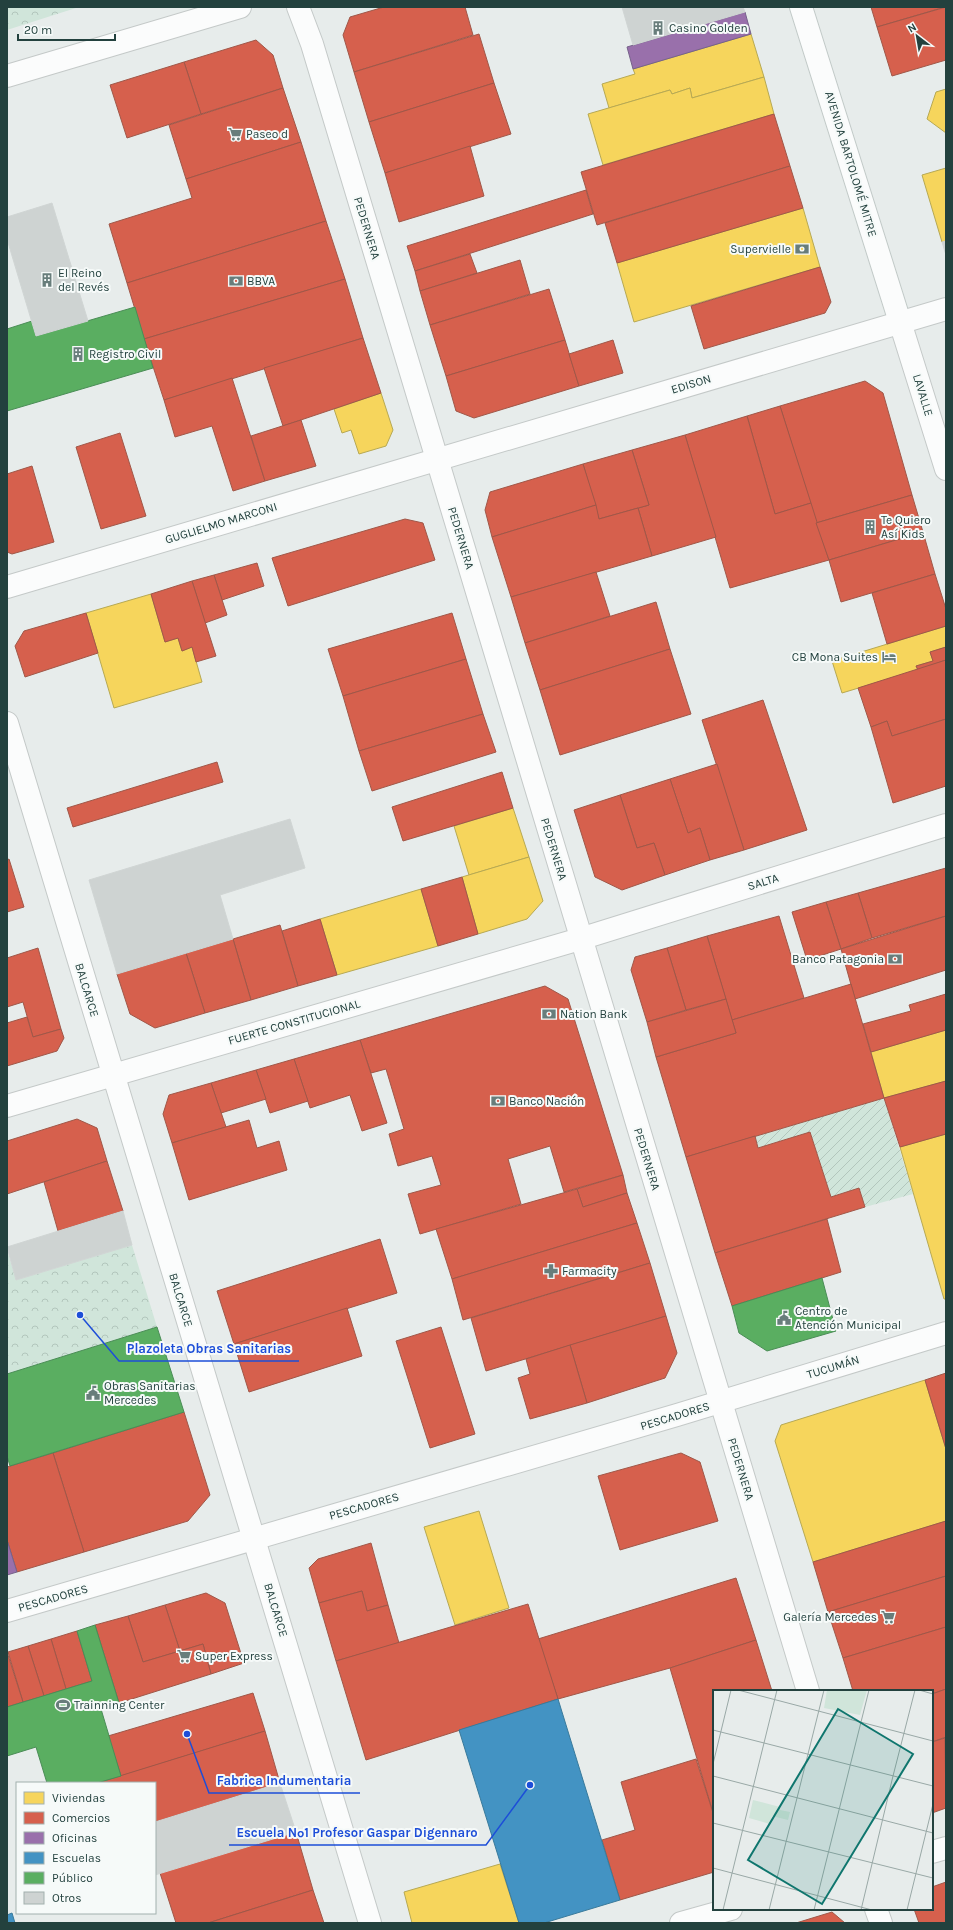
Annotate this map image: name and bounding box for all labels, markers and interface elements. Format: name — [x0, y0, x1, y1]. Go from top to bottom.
scale bar — [18, 16, 115, 42]
north arrow — [897, 16, 937, 56]
building icon: Casino Golden — [650, 20, 666, 36]
text: N — [905, 20, 919, 35]
place label: Casino Golden — [669, 21, 748, 35]
text: 20 m — [24, 23, 52, 37]
street label: AVENIDA BARTOLOMÉ MITRE — [822, 89, 881, 238]
supermarket icon: Paseo d — [227, 126, 243, 142]
place label: Paseo d — [246, 127, 288, 141]
street label: PEDERNERA — [351, 195, 383, 261]
bank icon: Supervielle — [794, 241, 810, 257]
place label: Supervielle — [730, 242, 791, 256]
place label: El Reino del Revés — [58, 266, 110, 294]
building icon: El Reino del Revés — [39, 272, 55, 288]
bank icon: BBVA — [228, 273, 244, 289]
place label: BBVA — [247, 274, 275, 288]
building icon: Registro Civil — [70, 346, 86, 362]
place label: Registro Civil — [89, 347, 161, 361]
street label: EDISON — [669, 371, 713, 397]
street label: LAVALLE — [910, 372, 936, 418]
street label: GUGLIELMO MARCONI — [163, 499, 279, 547]
street label: PEDERNERA — [445, 505, 477, 571]
place label: Te Quiero Así Kids — [881, 513, 931, 541]
building icon: Te Quiero Así Kids — [862, 519, 878, 535]
hotel icon: CB Mona Suites — [881, 649, 897, 665]
place label: CB Mona Suites — [792, 650, 878, 664]
street label: PEDERNERA — [538, 816, 570, 882]
street label: SALTA — [746, 871, 780, 893]
bank icon: Banco Patagonia — [887, 951, 903, 967]
place label: Banco Patagonia — [792, 952, 884, 966]
street label: BALCARCE — [72, 961, 102, 1019]
street label: FUERTE CONSTITUCIONAL — [226, 996, 362, 1048]
bank icon: Nation Bank — [541, 1006, 557, 1022]
place label: Nation Bank — [560, 1007, 628, 1021]
bank icon: Banco Nación — [490, 1093, 506, 1109]
place label: Banco Nación — [509, 1094, 584, 1108]
street label: PEDERNERA — [631, 1126, 663, 1192]
pharmacy icon: Farmacity — [543, 1263, 559, 1279]
place label: Farmacity — [562, 1264, 617, 1278]
street label: BALCARCE — [166, 1271, 196, 1329]
place label: Centro de Atención Municipal — [795, 1304, 901, 1332]
public building icon: Centro de Atención Municipal — [776, 1310, 792, 1326]
callout: Plazoleta Obras Sanitarias — [119, 1336, 299, 1361]
text: Plazoleta Obras Sanitarias — [127, 1341, 291, 1356]
street label: TUCUMÁN — [805, 1351, 861, 1382]
place label: Obras Sanitarias Mercedes — [104, 1379, 196, 1407]
public building icon: Obras Sanitarias Mercedes — [85, 1385, 101, 1401]
street label: PESCADORES — [639, 1399, 711, 1433]
street label: PEDERNERA — [725, 1436, 757, 1502]
street label: PESCADORES — [328, 1489, 400, 1523]
street label: PESCADORES — [17, 1581, 89, 1615]
street label: BALCARCE — [261, 1581, 291, 1639]
supermarket icon: Galería Mercedes — [880, 1609, 896, 1625]
place label: Galería Mercedes — [783, 1610, 877, 1624]
supermarket icon: Super Express — [176, 1648, 192, 1664]
place label: Super Express — [195, 1649, 273, 1663]
inset map — [713, 1690, 933, 1910]
sports icon: Trainning Center — [55, 1697, 71, 1713]
place label: Trainning Center — [74, 1698, 165, 1712]
callout: Fabrica Indumentaria — [209, 1768, 360, 1793]
text: Fabrica Indumentaria — [217, 1773, 351, 1788]
legend — [16, 1782, 156, 1914]
text: Viviendas — [52, 1791, 105, 1805]
text: Comercios — [52, 1811, 110, 1825]
callout: Escuela Nº1 Profesor Gaspar Digennaro — [229, 1820, 486, 1845]
text: Escuela Nº1 Profesor Gaspar Digennaro — [236, 1825, 478, 1840]
text: Oficinas — [52, 1831, 97, 1845]
text: Escuelas — [52, 1851, 101, 1865]
text: Público — [52, 1871, 93, 1885]
text: Otros — [52, 1891, 81, 1905]

